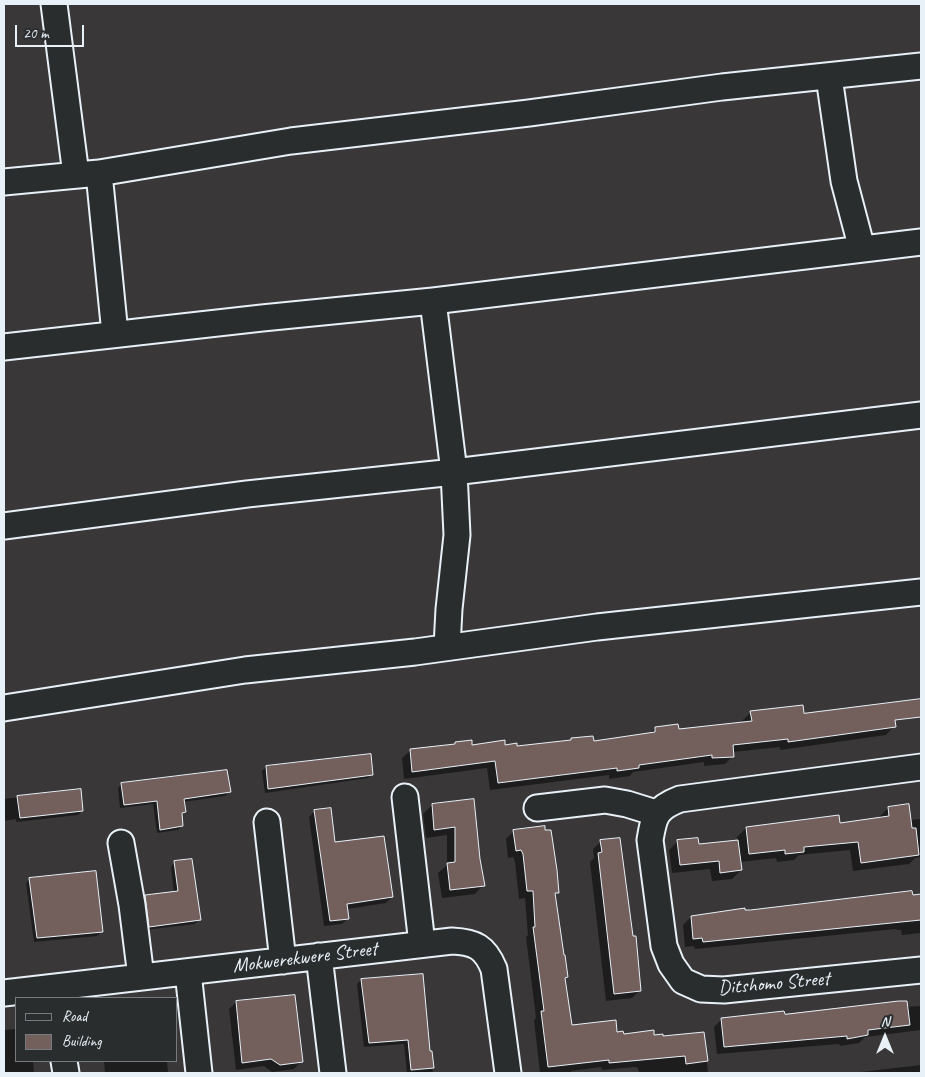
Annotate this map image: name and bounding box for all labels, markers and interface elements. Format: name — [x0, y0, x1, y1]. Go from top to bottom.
scale bar — [18, 15, 86, 47]
text: 20 m — [23, 24, 49, 43]
street label: Mokwerekwere Street — [231, 937, 379, 979]
street label: Ditshomo Street — [717, 967, 831, 1001]
legend — [15, 997, 178, 1062]
text: Road — [62, 1007, 87, 1026]
north arrow — [860, 1012, 910, 1062]
text: N — [881, 1013, 889, 1030]
text: Building — [62, 1032, 101, 1051]

